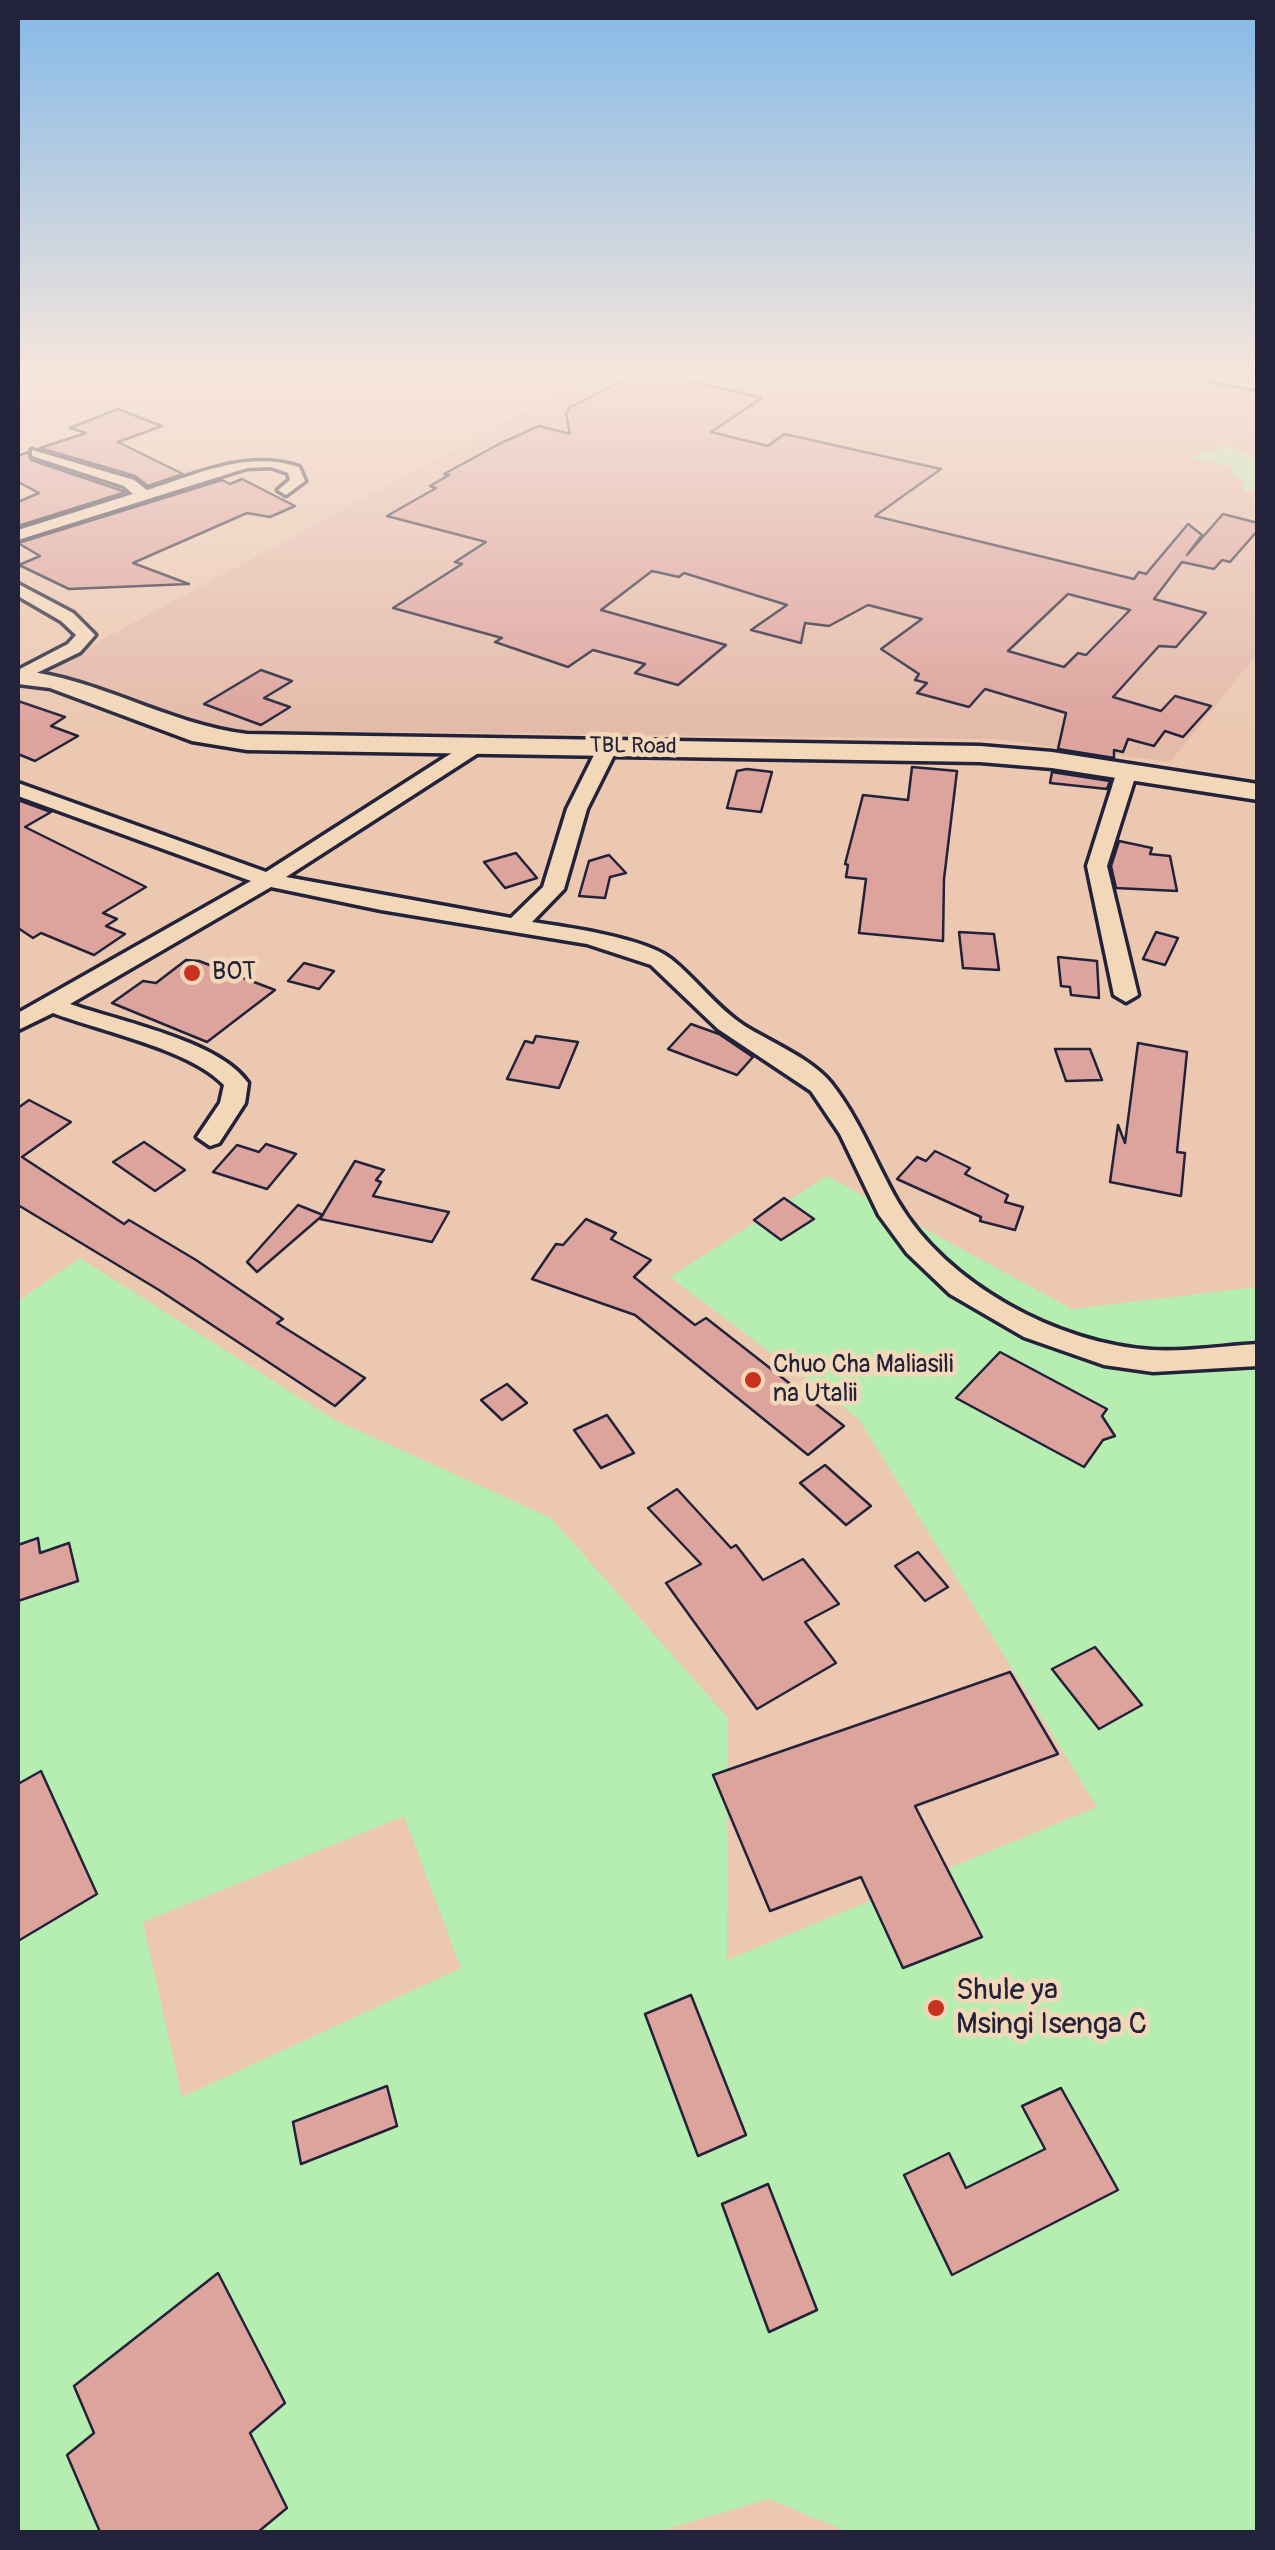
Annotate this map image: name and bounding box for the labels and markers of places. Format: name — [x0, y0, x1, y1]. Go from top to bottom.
place label: BOT — [212, 958, 256, 988]
marker: BOT — [181, 962, 203, 984]
place label: Chuo Cha Maliasili na Utalii — [773, 1351, 953, 1410]
marker: Chuo Cha Maliasili na Utalii — [742, 1369, 764, 1391]
place label: Shule ya Msingi Isenga C — [956, 1973, 1147, 2044]
marker: Shule ya Msingi Isenga C — [925, 1997, 947, 2019]

